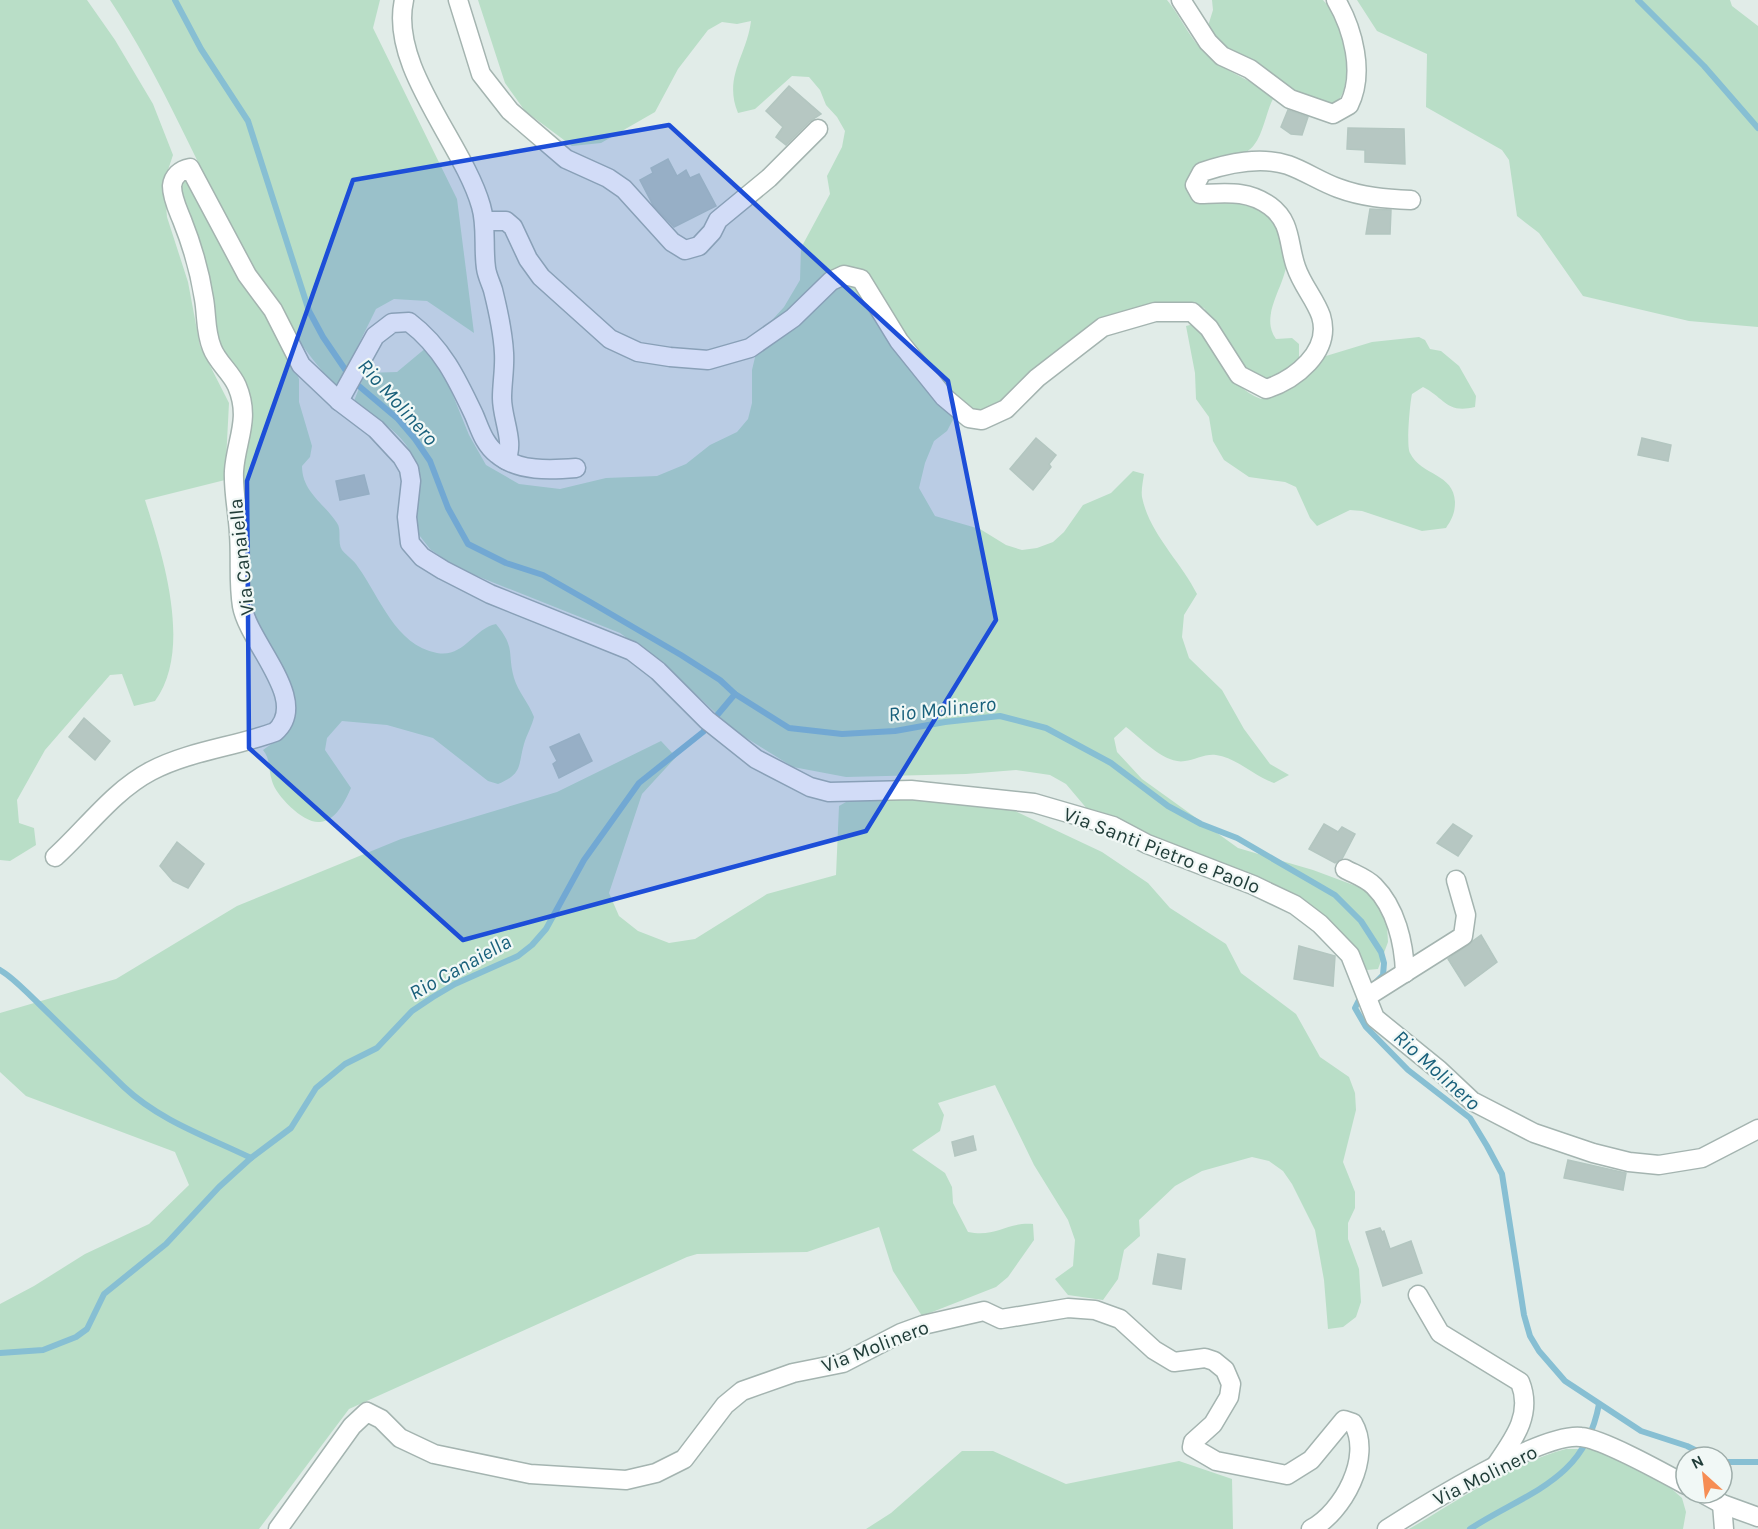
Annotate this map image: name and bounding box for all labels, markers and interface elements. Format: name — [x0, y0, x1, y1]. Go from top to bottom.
water label: Rio Molinero — [353, 354, 443, 451]
street label: Via Canaiella — [224, 497, 259, 617]
water label: Rio Molinero — [887, 691, 998, 727]
street label: Via Santi Pietro e Paolo — [1060, 802, 1263, 899]
water label: Rio Canaiella — [405, 929, 515, 1005]
water label: Rio Molinero — [1389, 1025, 1486, 1115]
street label: Via Molinero — [818, 1315, 932, 1377]
street label: Via Molinero — [1429, 1440, 1541, 1511]
north arrow — [1674, 1445, 1734, 1505]
text: N — [1688, 1451, 1707, 1473]

